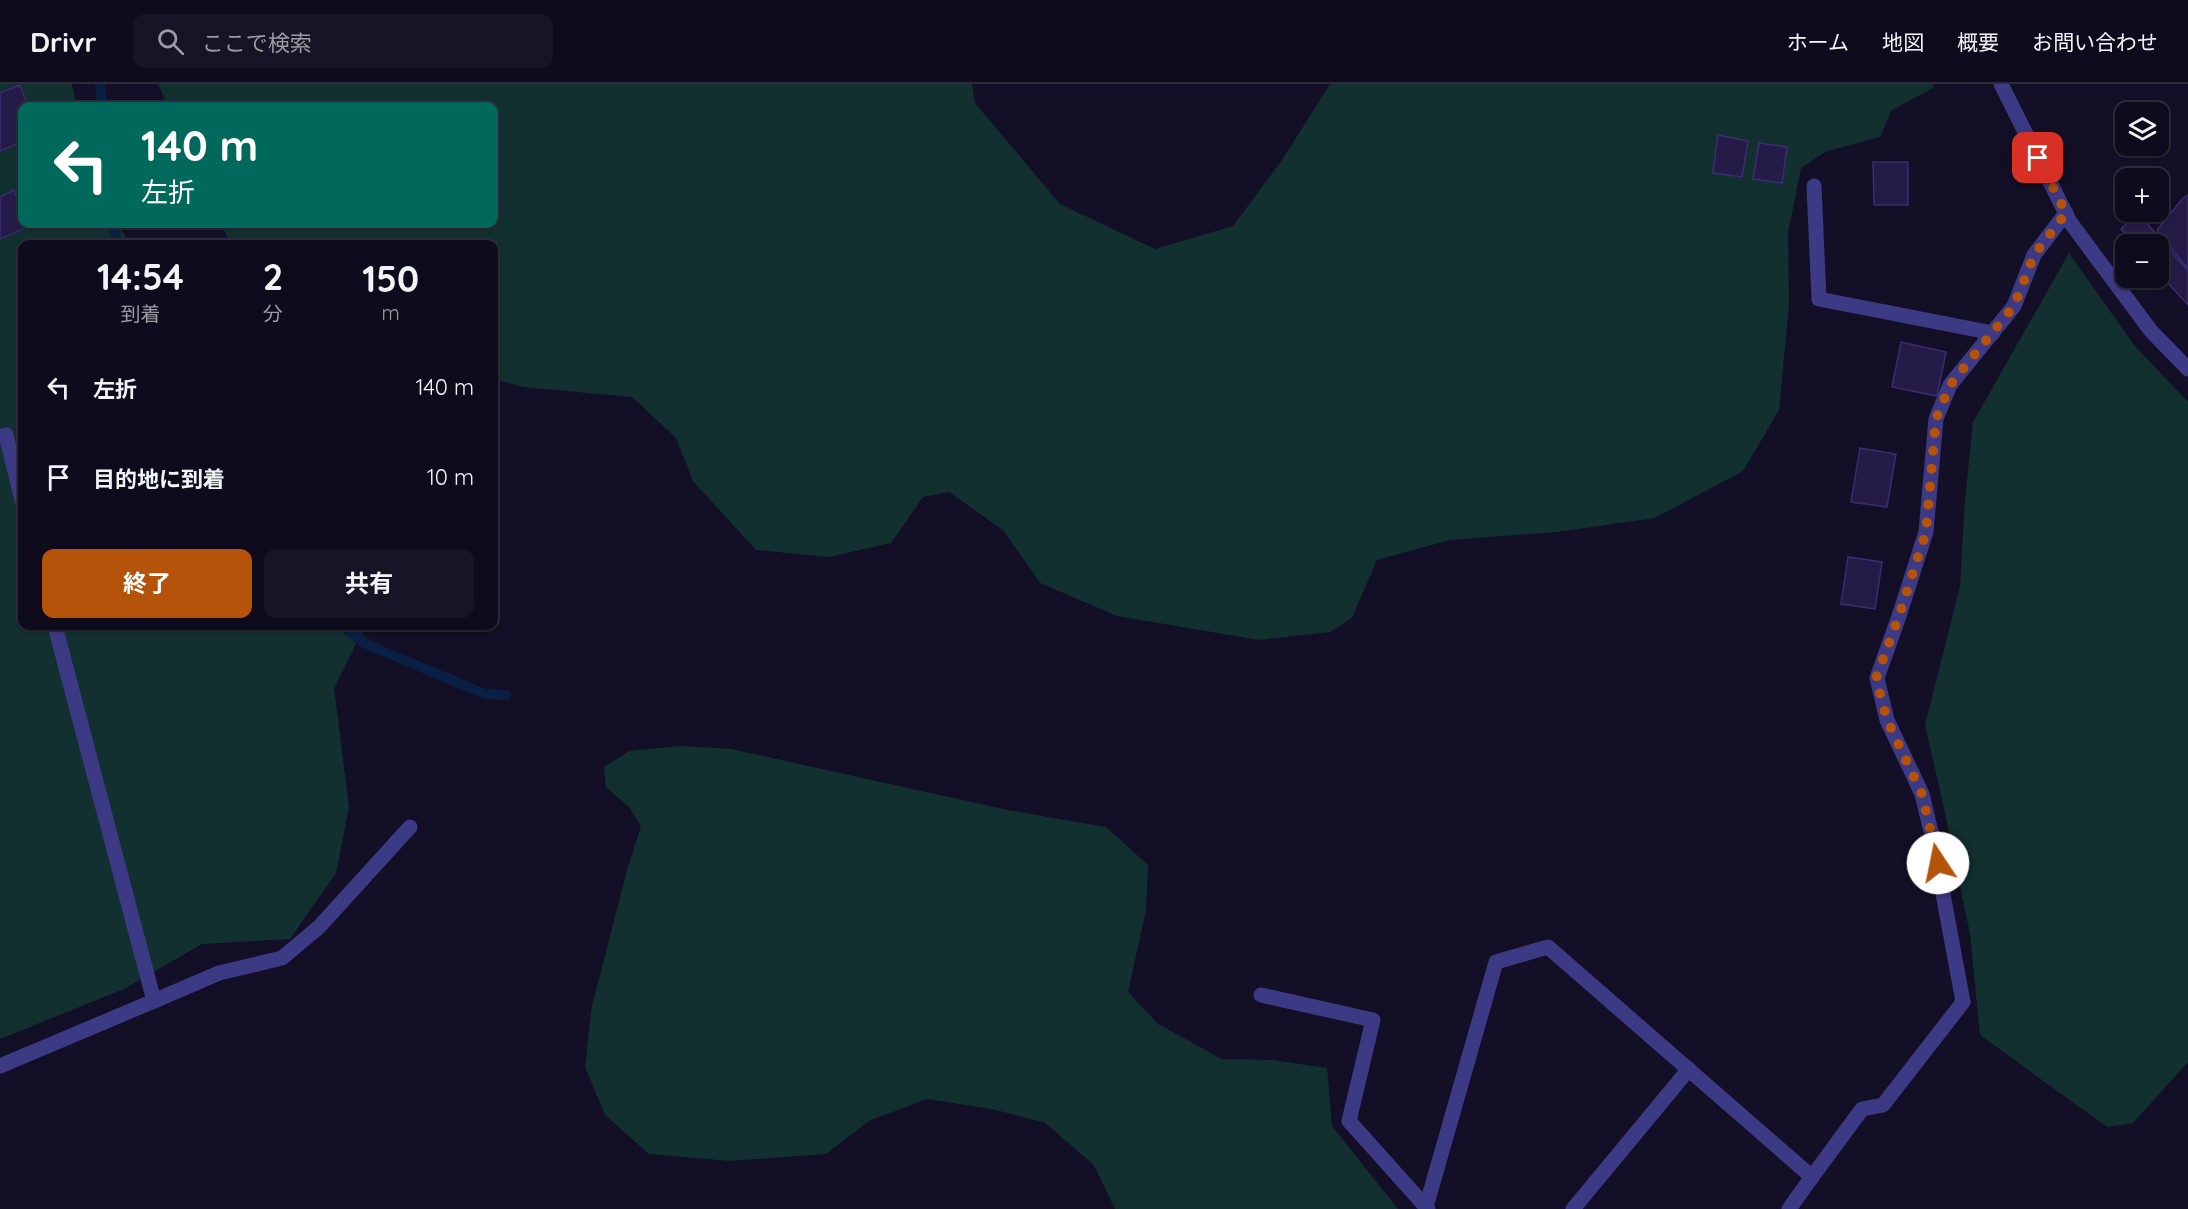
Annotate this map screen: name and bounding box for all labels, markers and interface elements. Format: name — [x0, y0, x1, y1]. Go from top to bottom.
search box — [133, 14, 553, 68]
text: Drivr — [30, 24, 97, 59]
icon: search — [154, 25, 187, 58]
text: ここで検索 — [202, 29, 312, 57]
text: ホーム — [1787, 29, 1849, 55]
text: 地図 — [1882, 29, 1924, 55]
text: 概要 — [1957, 29, 1999, 55]
text: お問い合わせ — [2032, 29, 2158, 55]
map controls — [2115, 102, 2169, 288]
button: layers — [2115, 102, 2169, 156]
text: 140 m — [141, 119, 258, 172]
icon: left — [42, 126, 120, 204]
pin — [2012, 132, 2063, 183]
icon: arrive — [2021, 141, 2054, 174]
button: + — [2115, 168, 2169, 222]
text: 左折 — [141, 175, 195, 209]
button: − — [2115, 234, 2169, 288]
text: 14:54 — [97, 254, 184, 299]
text: 2 — [263, 254, 283, 299]
text: 150 — [362, 256, 419, 301]
text: m — [382, 300, 400, 325]
text: 到着 — [120, 301, 160, 326]
text: 分 — [263, 301, 283, 326]
icon: left — [42, 371, 75, 404]
text: 140 m — [415, 373, 474, 401]
text: 左折 — [93, 375, 137, 403]
icon: arrive — [42, 461, 75, 494]
text: 10 m — [427, 463, 474, 491]
text: 目的地に到着 — [93, 465, 225, 493]
button: 終了 — [42, 549, 252, 618]
button: 共有 — [264, 549, 474, 618]
position arrow — [1906, 831, 1970, 895]

